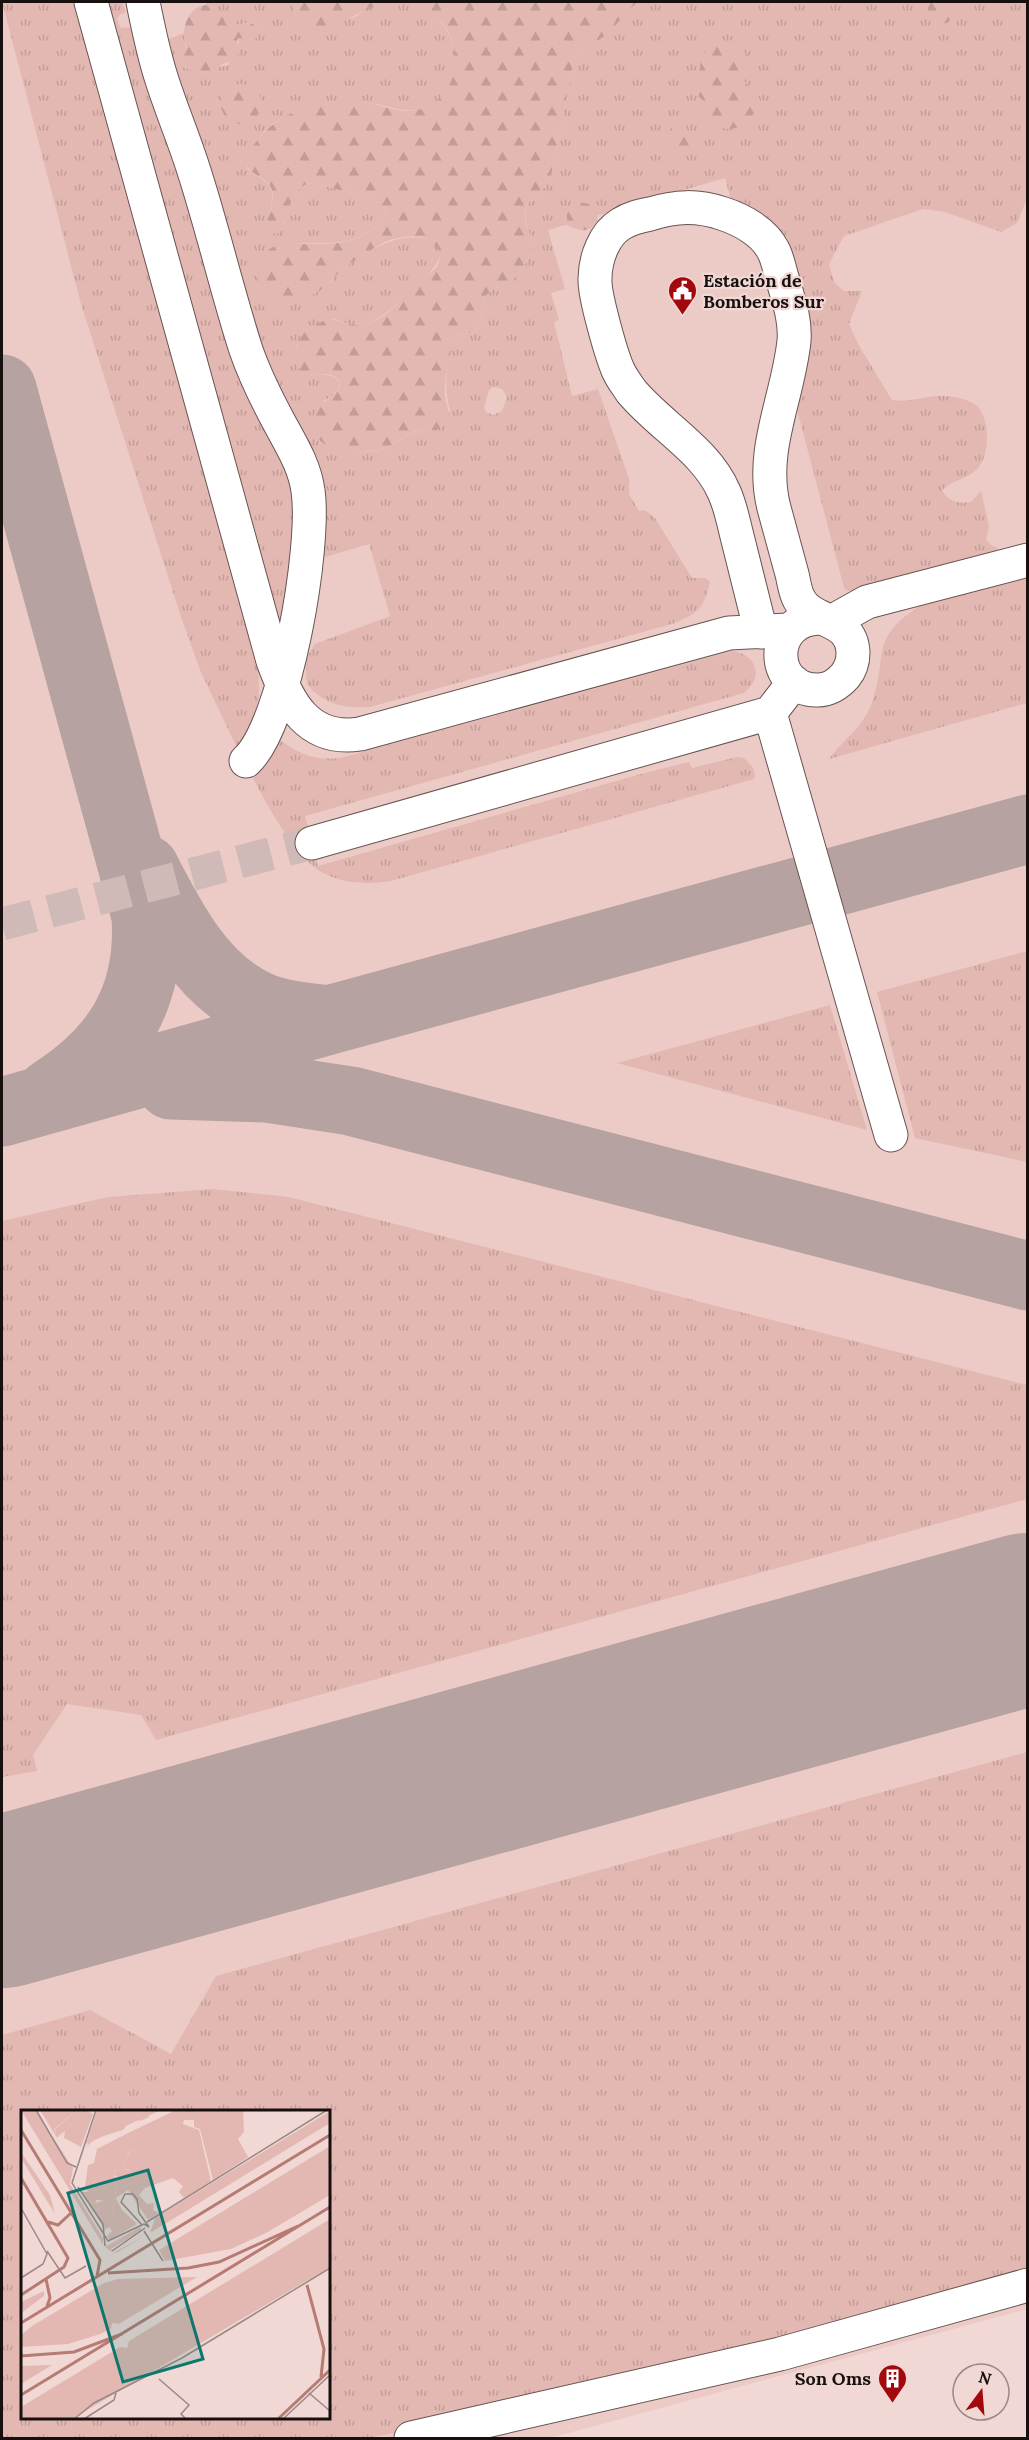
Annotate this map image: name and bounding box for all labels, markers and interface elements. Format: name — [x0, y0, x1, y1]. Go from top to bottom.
place label: Estación de Bomberos Sur — [703, 269, 825, 313]
public building icon: Estación de Bomberos Sur — [666, 274, 698, 316]
inset map — [21, 2110, 330, 2419]
building icon: Son Oms — [876, 2362, 908, 2404]
north arrow — [951, 2362, 1011, 2422]
text: N — [976, 2366, 994, 2389]
place label: Son Oms — [795, 2367, 871, 2390]

